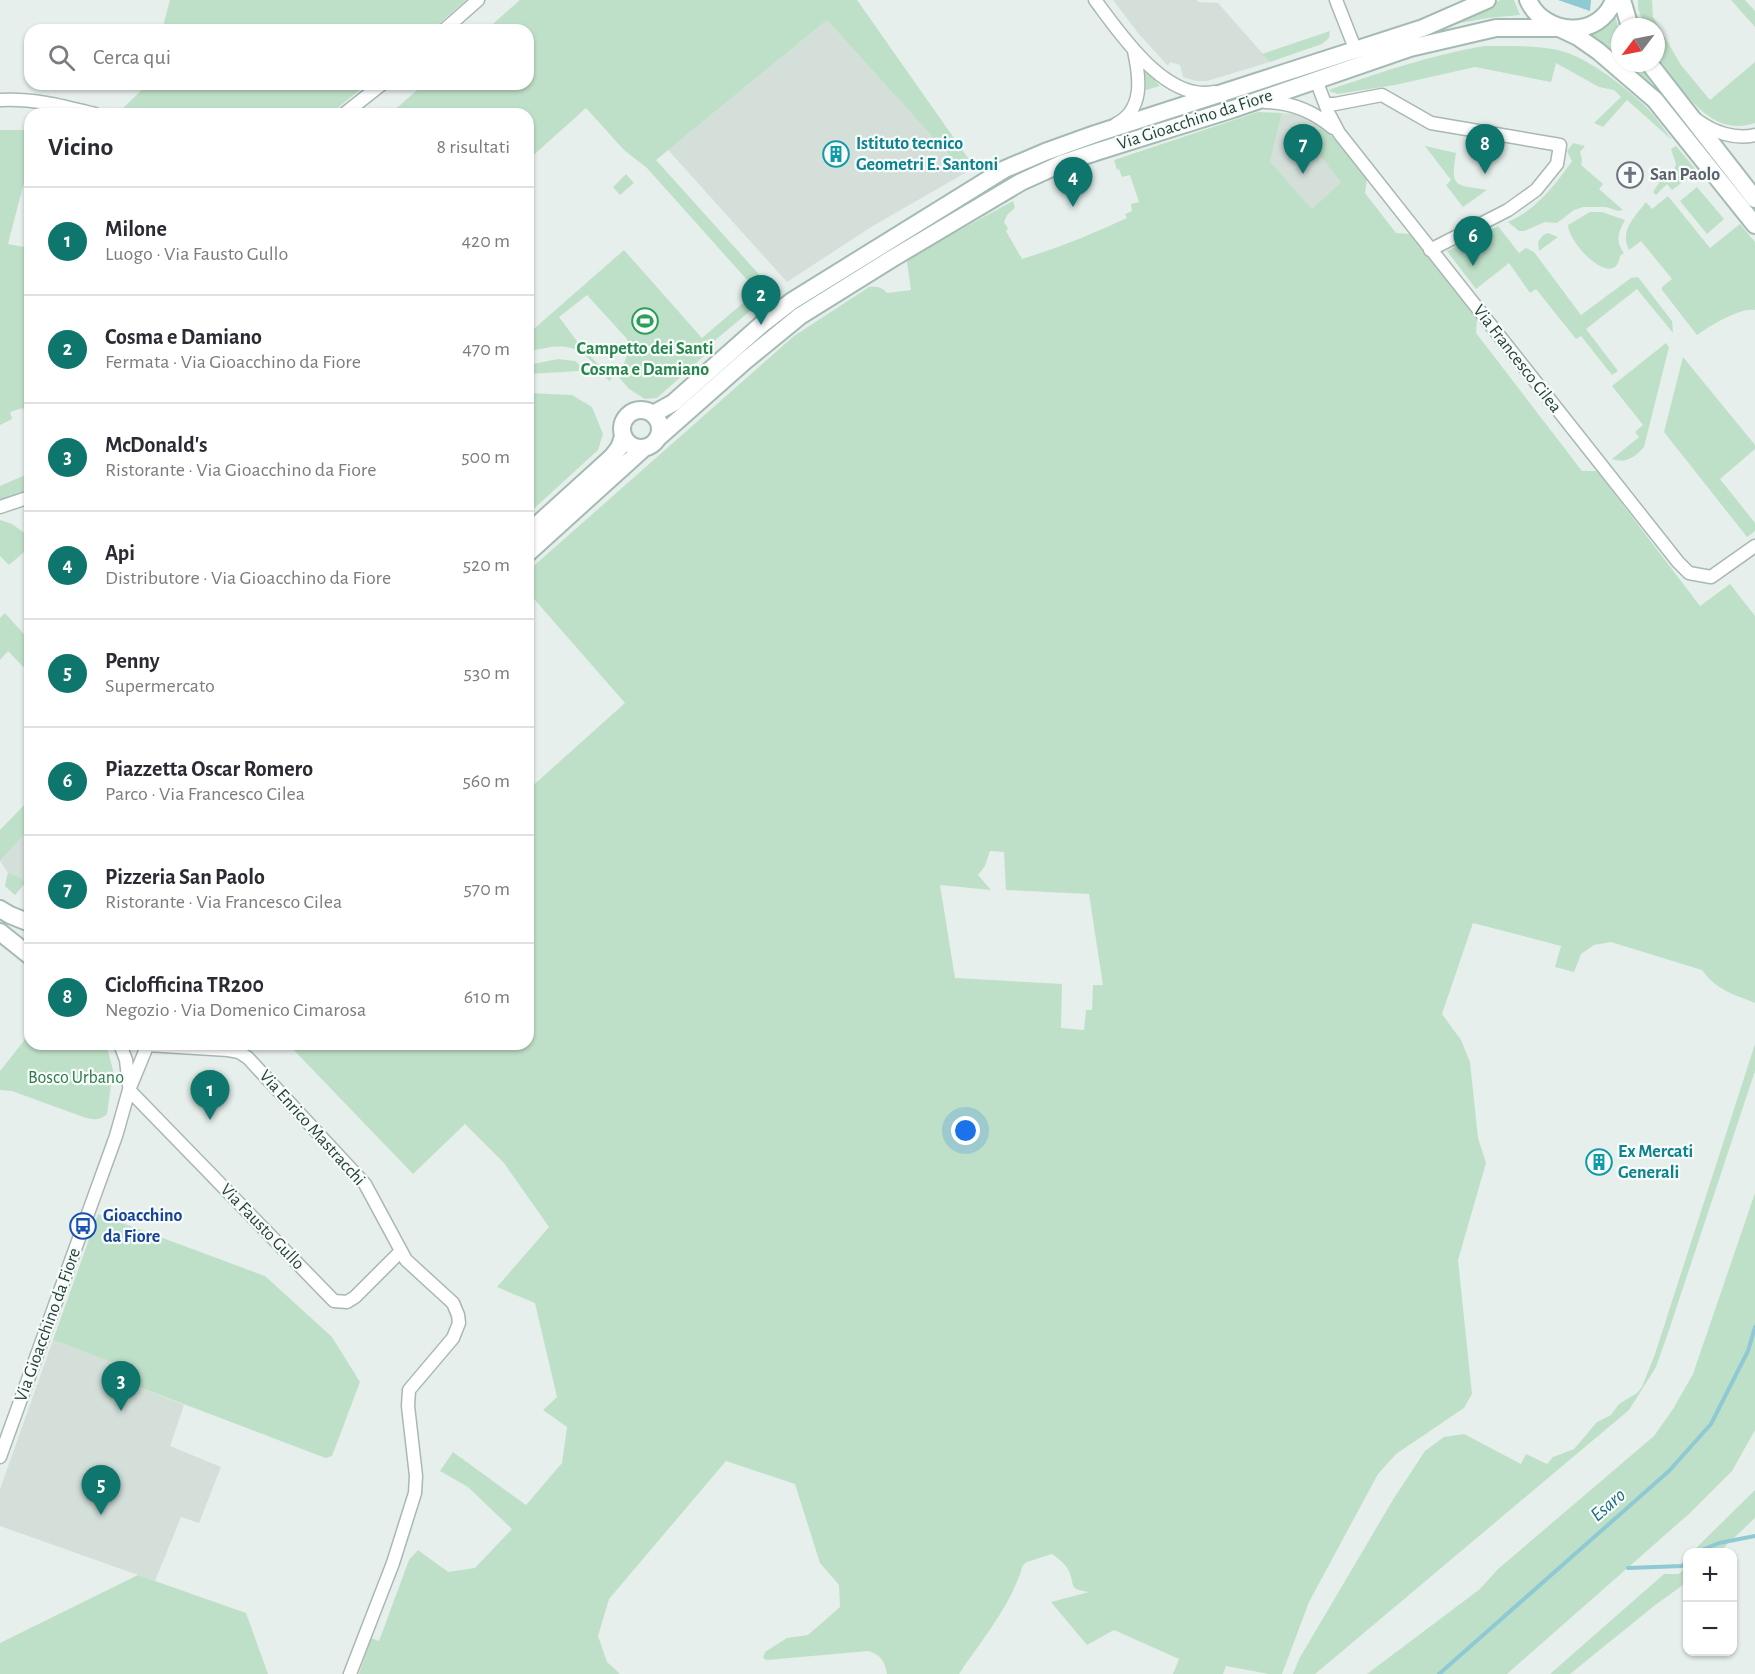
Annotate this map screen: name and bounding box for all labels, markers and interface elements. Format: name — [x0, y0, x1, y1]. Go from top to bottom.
north arrow — [1611, 18, 1665, 72]
search box — [24, 24, 534, 90]
icon: search — [45, 41, 78, 74]
text: Cerca qui — [93, 46, 171, 68]
street label: Via Gioacchino da Fiore — [1115, 86, 1275, 154]
pin: 7 — [1284, 124, 1322, 174]
pin: 8 — [1466, 124, 1504, 174]
text: Vicino — [48, 134, 113, 160]
place label: Istituto tecnico Geometri E. Santoni — [856, 135, 998, 174]
text: 8 risultati — [437, 137, 510, 157]
building icon: Istituto tecnico Geometri E. Santoni — [821, 139, 851, 169]
pin: 4 — [1054, 158, 1092, 207]
church icon: San Paolo — [1615, 160, 1645, 190]
place label: San Paolo — [1650, 166, 1720, 184]
pin: 6 — [1454, 216, 1492, 266]
text: Milone — [105, 218, 167, 240]
text: 1 — [64, 231, 71, 251]
text: 420 m — [461, 231, 510, 251]
text: Luogo · Via Fausto Gullo — [105, 244, 288, 264]
pin: 2 — [742, 276, 780, 325]
street label: Via Francesco Cilea — [1469, 302, 1565, 416]
sports icon: Campetto dei Santi Cosma e Damiano — [630, 306, 660, 336]
text: Cosma e Damiano — [105, 326, 262, 348]
text: 2 — [63, 339, 72, 359]
text: 470 m — [462, 339, 510, 359]
place label: Campetto dei Santi Cosma e Damiano — [577, 340, 713, 379]
text: Fermata · Via Gioacchino da Fiore — [105, 352, 361, 372]
text: McDonald's — [105, 434, 207, 456]
text: 3 — [63, 447, 72, 467]
text: 500 m — [461, 447, 510, 467]
text: Ristorante · Via Gioacchino da Fiore — [105, 460, 377, 480]
text: Api — [105, 542, 135, 564]
text: 4 — [62, 555, 73, 575]
text: 520 m — [463, 555, 510, 575]
text: Distributore · Via Gioacchino da Fiore — [105, 568, 391, 588]
text: Penny — [105, 650, 160, 672]
text: 5 — [63, 663, 72, 683]
text: 530 m — [464, 663, 510, 683]
text: Supermercato — [105, 676, 215, 696]
text: Piazzetta Oscar Romero — [105, 758, 313, 780]
text: 6 — [63, 771, 72, 791]
text: 560 m — [462, 771, 510, 791]
text: Parco · Via Francesco Cilea — [105, 784, 305, 804]
text: Pizzeria San Paolo — [105, 866, 265, 888]
text: 7 — [63, 879, 72, 899]
text: 570 m — [463, 879, 510, 899]
text: Ristorante · Via Francesco Cilea — [105, 892, 342, 912]
text: Ciclofficina TR200 — [105, 974, 264, 996]
text: 8 — [63, 987, 72, 1007]
text: 610 m — [464, 987, 510, 1007]
text: Negozio · Via Domenico Cimarosa — [105, 1000, 366, 1020]
street label: Via Enrico Mastracchi — [256, 1067, 368, 1189]
park label: Bosco Urbano — [28, 1069, 124, 1087]
pin: 1 — [190, 1070, 230, 1120]
your location — [951, 1116, 980, 1145]
place label: Ex Mercati Generali — [1618, 1143, 1693, 1182]
building icon: Ex Mercati Generali — [1584, 1147, 1614, 1177]
street label: Via Fausto Gullo — [217, 1181, 307, 1274]
place label: Gioacchino da Fiore — [103, 1207, 183, 1246]
bus stop icon: Gioacchino da Fiore — [68, 1211, 98, 1241]
street label: Via Gioacchino da Fiore — [12, 1246, 84, 1404]
pin: 3 — [102, 1362, 140, 1411]
pin: 5 — [82, 1466, 120, 1515]
water label: Esaro — [1587, 1485, 1629, 1525]
map controls — [1683, 1548, 1737, 1656]
button: + — [1683, 1548, 1737, 1602]
button: − — [1683, 1602, 1737, 1656]

